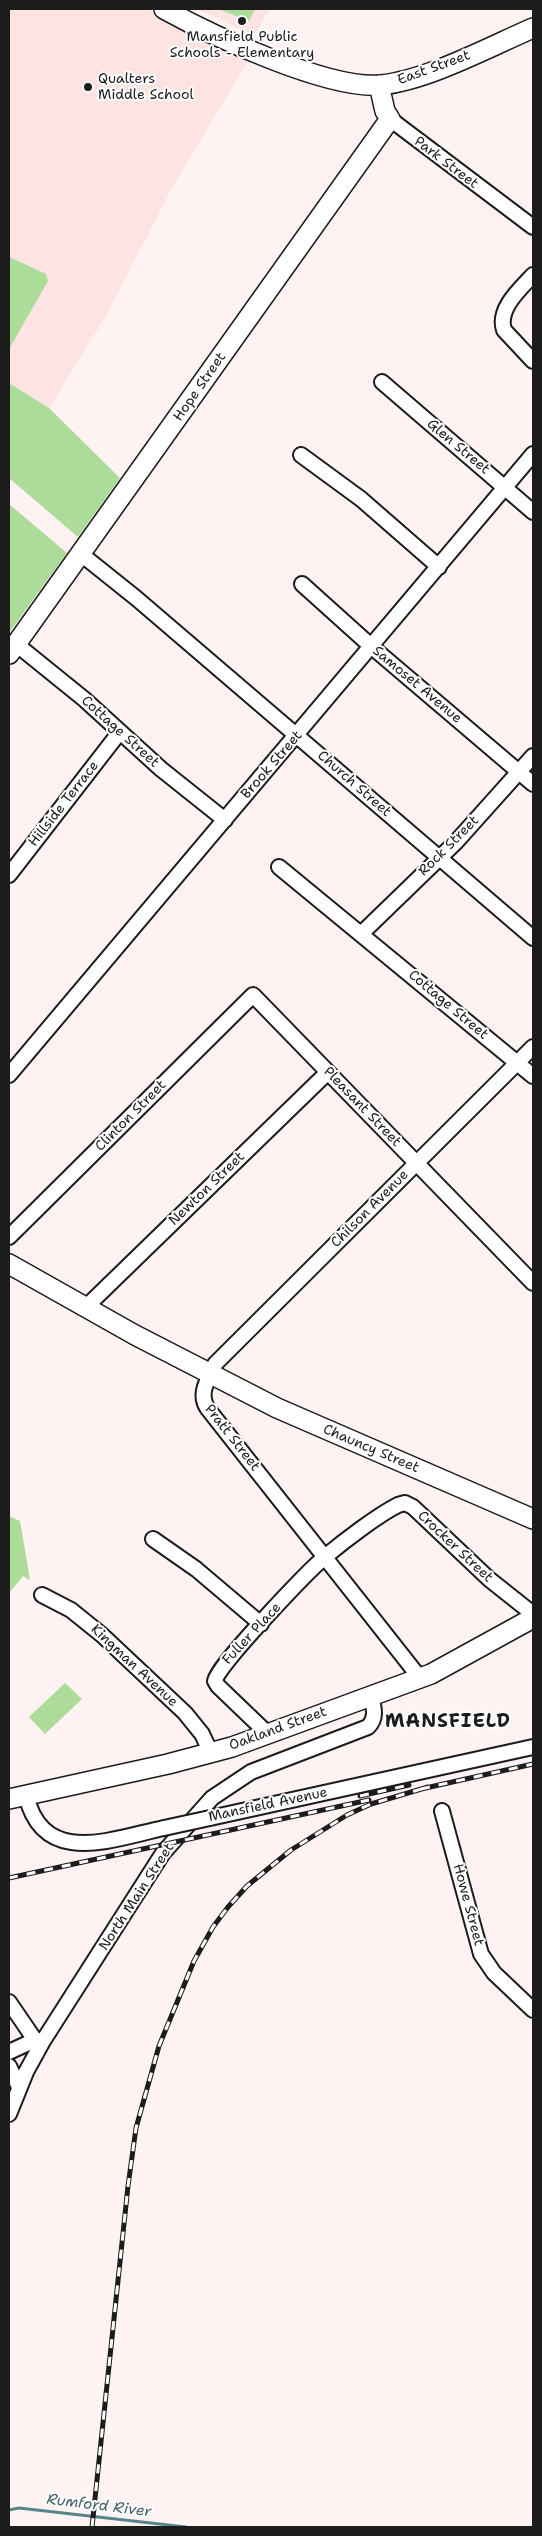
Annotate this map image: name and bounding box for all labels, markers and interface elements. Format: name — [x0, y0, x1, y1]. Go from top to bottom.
marker: Mansfield Public Schools - Elementary — [236, 15, 248, 27]
place label: Mansfield Public Schools - Elementary — [170, 29, 314, 62]
street label: East Street — [395, 47, 473, 89]
place label: Qualters Middle School — [98, 71, 194, 104]
marker: Qualters Middle School — [82, 81, 94, 93]
street label: Park Street — [411, 133, 481, 193]
street label: Hope Street — [170, 349, 230, 425]
street label: Glen Street — [423, 416, 493, 478]
street label: Samoset Avenue — [369, 643, 465, 727]
street label: Cottage Street — [78, 693, 162, 771]
street label: Brook Street — [238, 727, 306, 803]
street label: Church Street — [314, 747, 394, 821]
street label: Hillside Terrace — [25, 758, 103, 850]
street label: Rock Street — [415, 812, 483, 880]
street label: Cottage Street — [405, 967, 491, 1043]
street label: Pleasant Street — [320, 1064, 404, 1150]
street label: Clinton Street — [92, 1077, 170, 1155]
street label: Newton Street — [166, 1149, 248, 1229]
street label: Chilson Avenue — [328, 1167, 412, 1251]
street label: Pratt Street — [201, 1401, 263, 1475]
street label: Chauncy Street — [320, 1421, 422, 1477]
street label: Crocker Street — [414, 1508, 496, 1586]
street label: Fuller Place — [219, 1600, 285, 1668]
street label: Kingman Avenue — [87, 1621, 181, 1711]
street label: Oakland Street — [227, 1704, 329, 1754]
district label: MANSFIELD — [384, 1711, 512, 1733]
street label: Mansfield Avenue — [207, 1784, 329, 1826]
street label: North Main Street — [96, 1840, 178, 1954]
street label: Howe Street — [449, 1862, 487, 1948]
water label: Rumford River — [46, 2491, 152, 2521]

